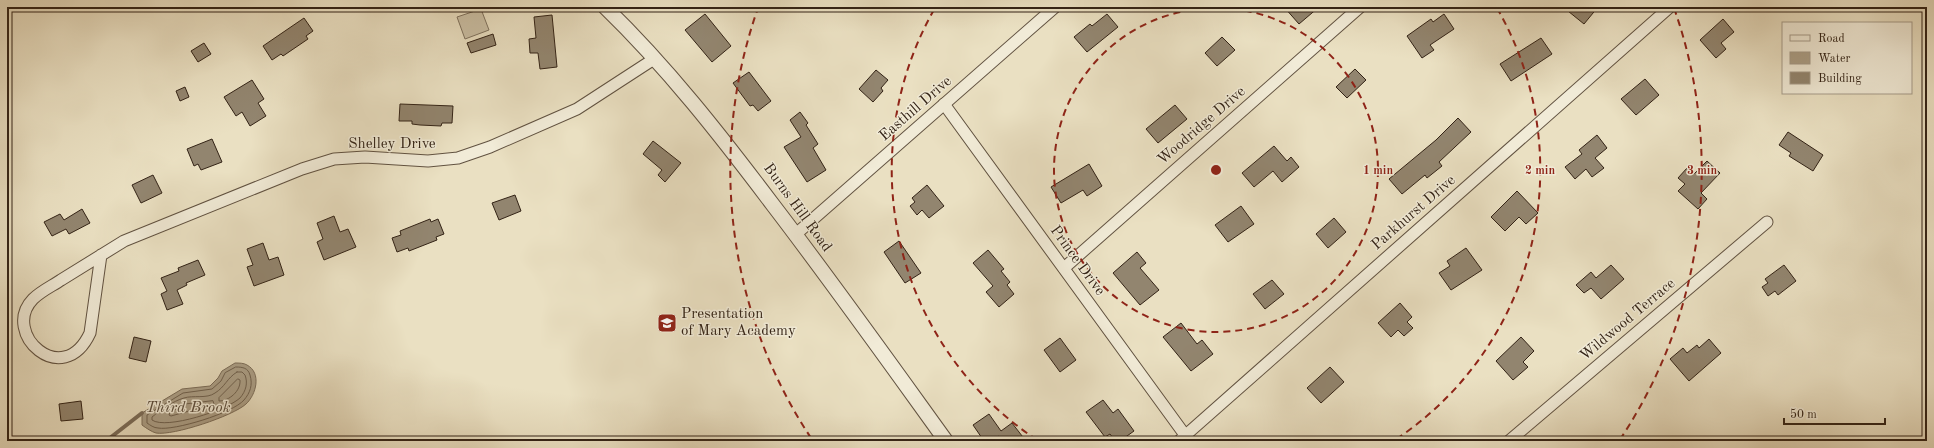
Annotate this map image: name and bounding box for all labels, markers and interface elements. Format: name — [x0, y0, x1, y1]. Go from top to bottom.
legend — [1782, 22, 1912, 94]
text: Road — [1818, 33, 1845, 45]
text: Water — [1818, 53, 1851, 65]
text: Building — [1818, 73, 1862, 85]
street label: Easthill Drive — [877, 74, 955, 144]
street label: Woodridge Drive — [1155, 84, 1249, 168]
street label: Shelley Drive — [348, 137, 436, 152]
street label: Burns Hill Road — [760, 161, 834, 255]
centre of rings — [1209, 163, 1223, 177]
text: 1 min — [1363, 165, 1393, 177]
text: 2 min — [1525, 165, 1555, 177]
text: 3 min — [1687, 165, 1717, 177]
street label: Parkhurst Drive — [1369, 173, 1459, 253]
street label: Prince Drive — [1047, 223, 1107, 299]
street label: Wildwood Terrace — [1578, 276, 1678, 364]
place label: Presentation of Mary Academy — [681, 307, 796, 339]
school or university icon: Presentation of Mary Academy — [656, 312, 678, 334]
water label: Third Brook — [146, 400, 231, 416]
scale bar — [1784, 400, 1885, 426]
text: 50 m — [1790, 408, 1817, 421]

